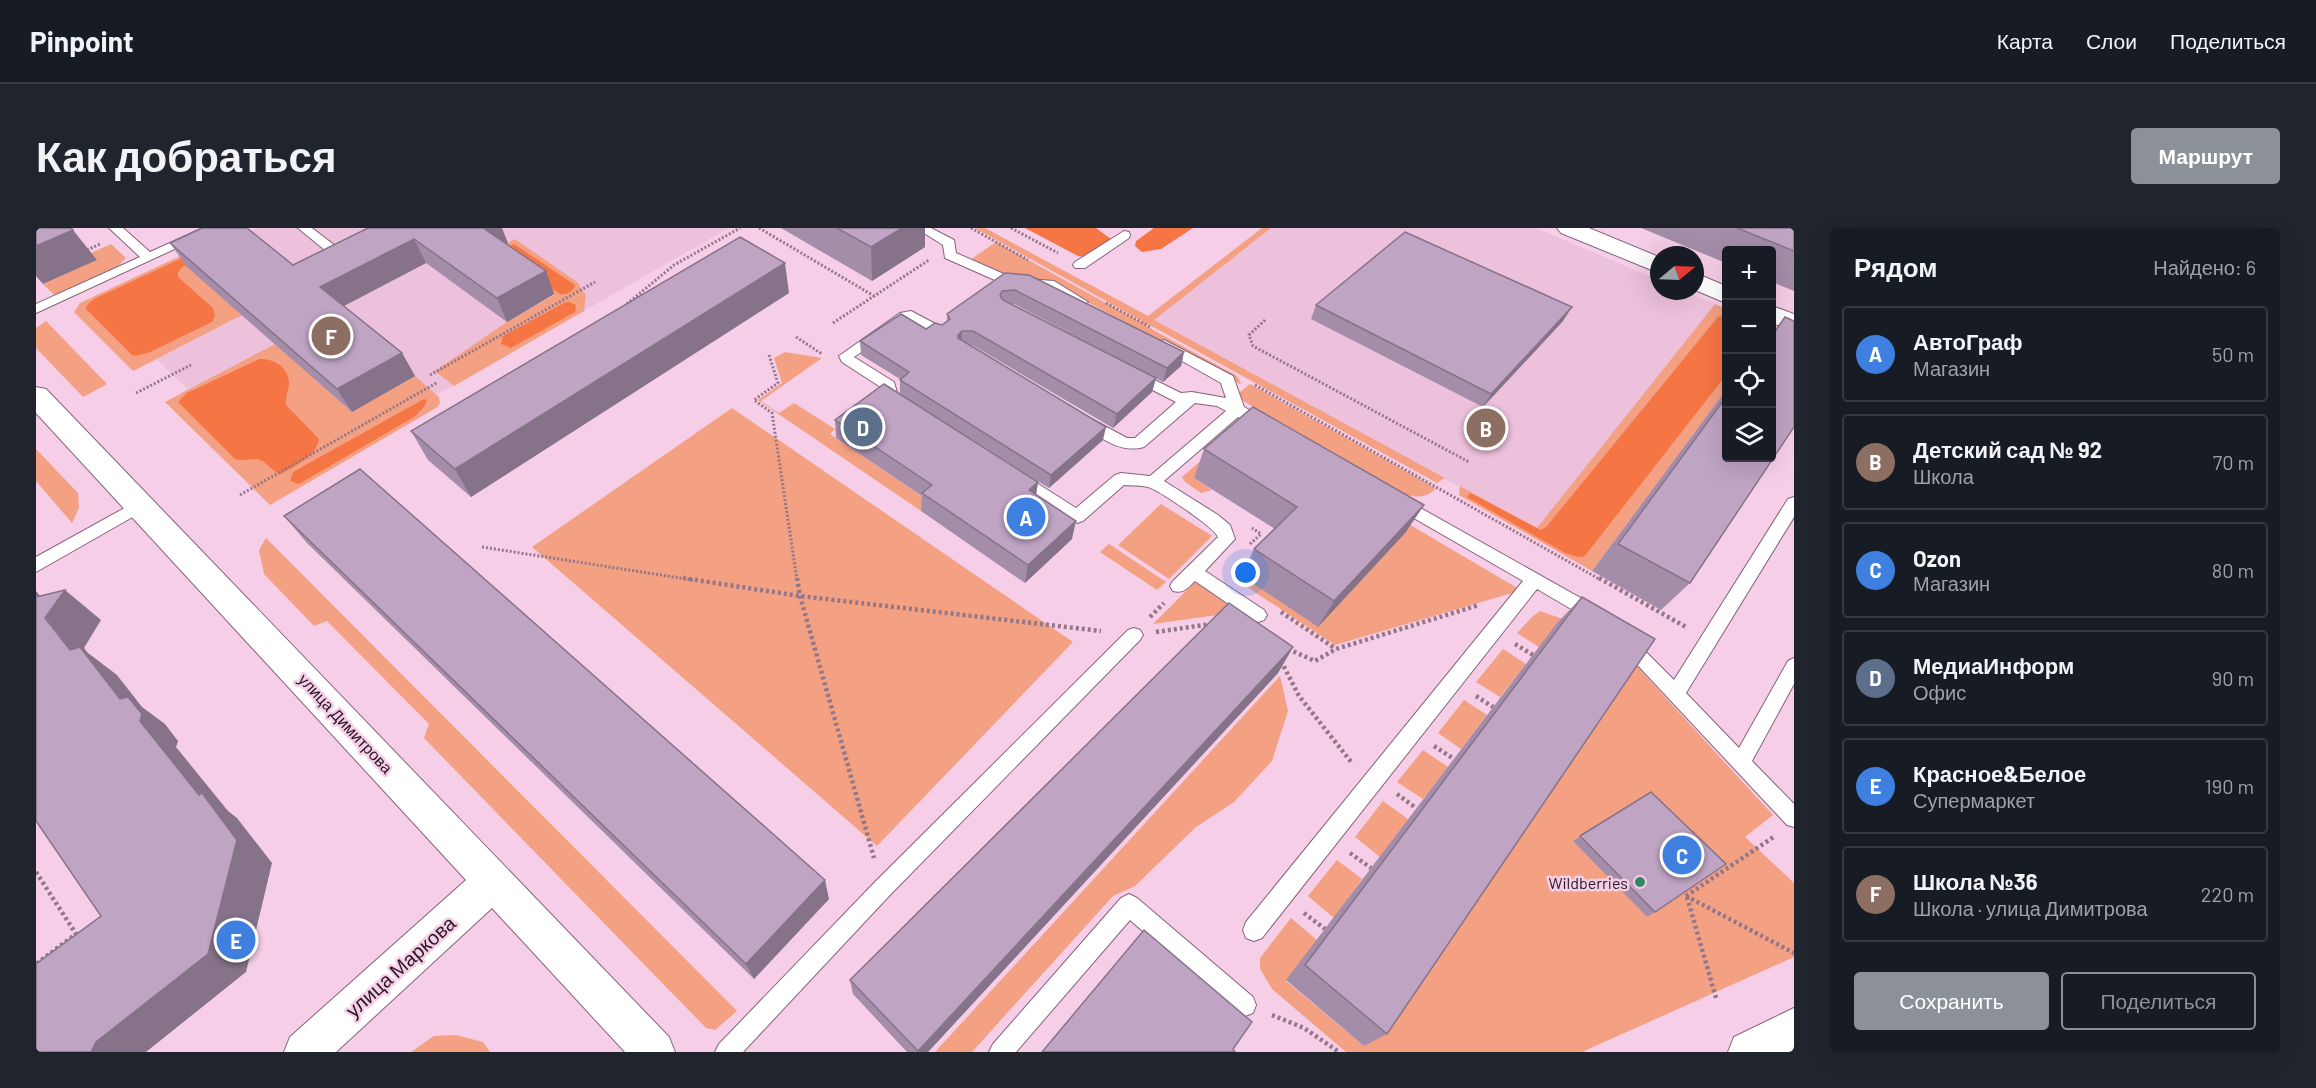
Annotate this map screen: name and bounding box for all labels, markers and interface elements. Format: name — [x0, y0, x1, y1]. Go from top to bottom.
text: Pinpoint — [30, 24, 134, 58]
text: Карта — [1997, 28, 2053, 53]
text: Слои — [2086, 28, 2137, 53]
text: Поделиться — [2170, 28, 2286, 53]
button: Маршрут — [2131, 128, 2280, 184]
text: Как добраться — [36, 130, 336, 180]
north arrow — [1650, 246, 1704, 300]
map controls — [1722, 246, 1776, 462]
button: + — [1722, 246, 1776, 300]
text: Рядом — [1854, 251, 1937, 282]
text: Найдено: 6 — [2153, 255, 2256, 279]
button: − — [1722, 300, 1776, 354]
pin: F — [312, 314, 350, 358]
text: АвтоГраф — [1913, 328, 2023, 354]
text: A — [1869, 342, 1882, 366]
text: 50 m — [2212, 342, 2254, 366]
button: locate — [1722, 354, 1776, 408]
text: Магазин — [1913, 356, 1990, 380]
pin: D — [844, 404, 882, 450]
pin: B — [1466, 406, 1506, 450]
button: layers — [1722, 408, 1776, 462]
text: Детский сад № 92 — [1913, 436, 2102, 462]
text: B — [1869, 450, 1882, 474]
text: 70 m — [2213, 450, 2254, 474]
text: Школа — [1913, 464, 1974, 488]
pin: A — [1006, 494, 1046, 540]
text: Ozon — [1913, 545, 1961, 571]
your location — [1231, 558, 1260, 587]
text: C — [1869, 558, 1882, 582]
text: 80 m — [2212, 558, 2254, 582]
text: Магазин — [1913, 571, 1990, 595]
text: МедиаИнформ — [1913, 652, 2074, 678]
text: D — [1869, 666, 1882, 690]
text: 90 m — [2212, 666, 2254, 690]
street label: улица Димитрова — [295, 669, 397, 777]
text: Офис — [1913, 680, 1966, 704]
text: Красное&Белое — [1913, 760, 2086, 786]
text: E — [1870, 774, 1881, 798]
text: 190 m — [2205, 774, 2254, 798]
text: Супермаркет — [1913, 788, 2035, 812]
pin: C — [1662, 832, 1702, 878]
text: Школа №36 — [1913, 868, 2038, 894]
place label: Wildberries — [1548, 873, 1628, 892]
marker: Wildberries — [1633, 875, 1647, 889]
text: F — [1870, 882, 1881, 906]
text: 220 m — [2201, 882, 2254, 906]
text: Школа · улица Димитрова — [1913, 896, 2148, 920]
street label: улица Маркова — [340, 910, 461, 1022]
pin: E — [216, 918, 256, 962]
button: Сохранить — [1854, 972, 2049, 1030]
button: Поделиться — [2061, 972, 2256, 1030]

